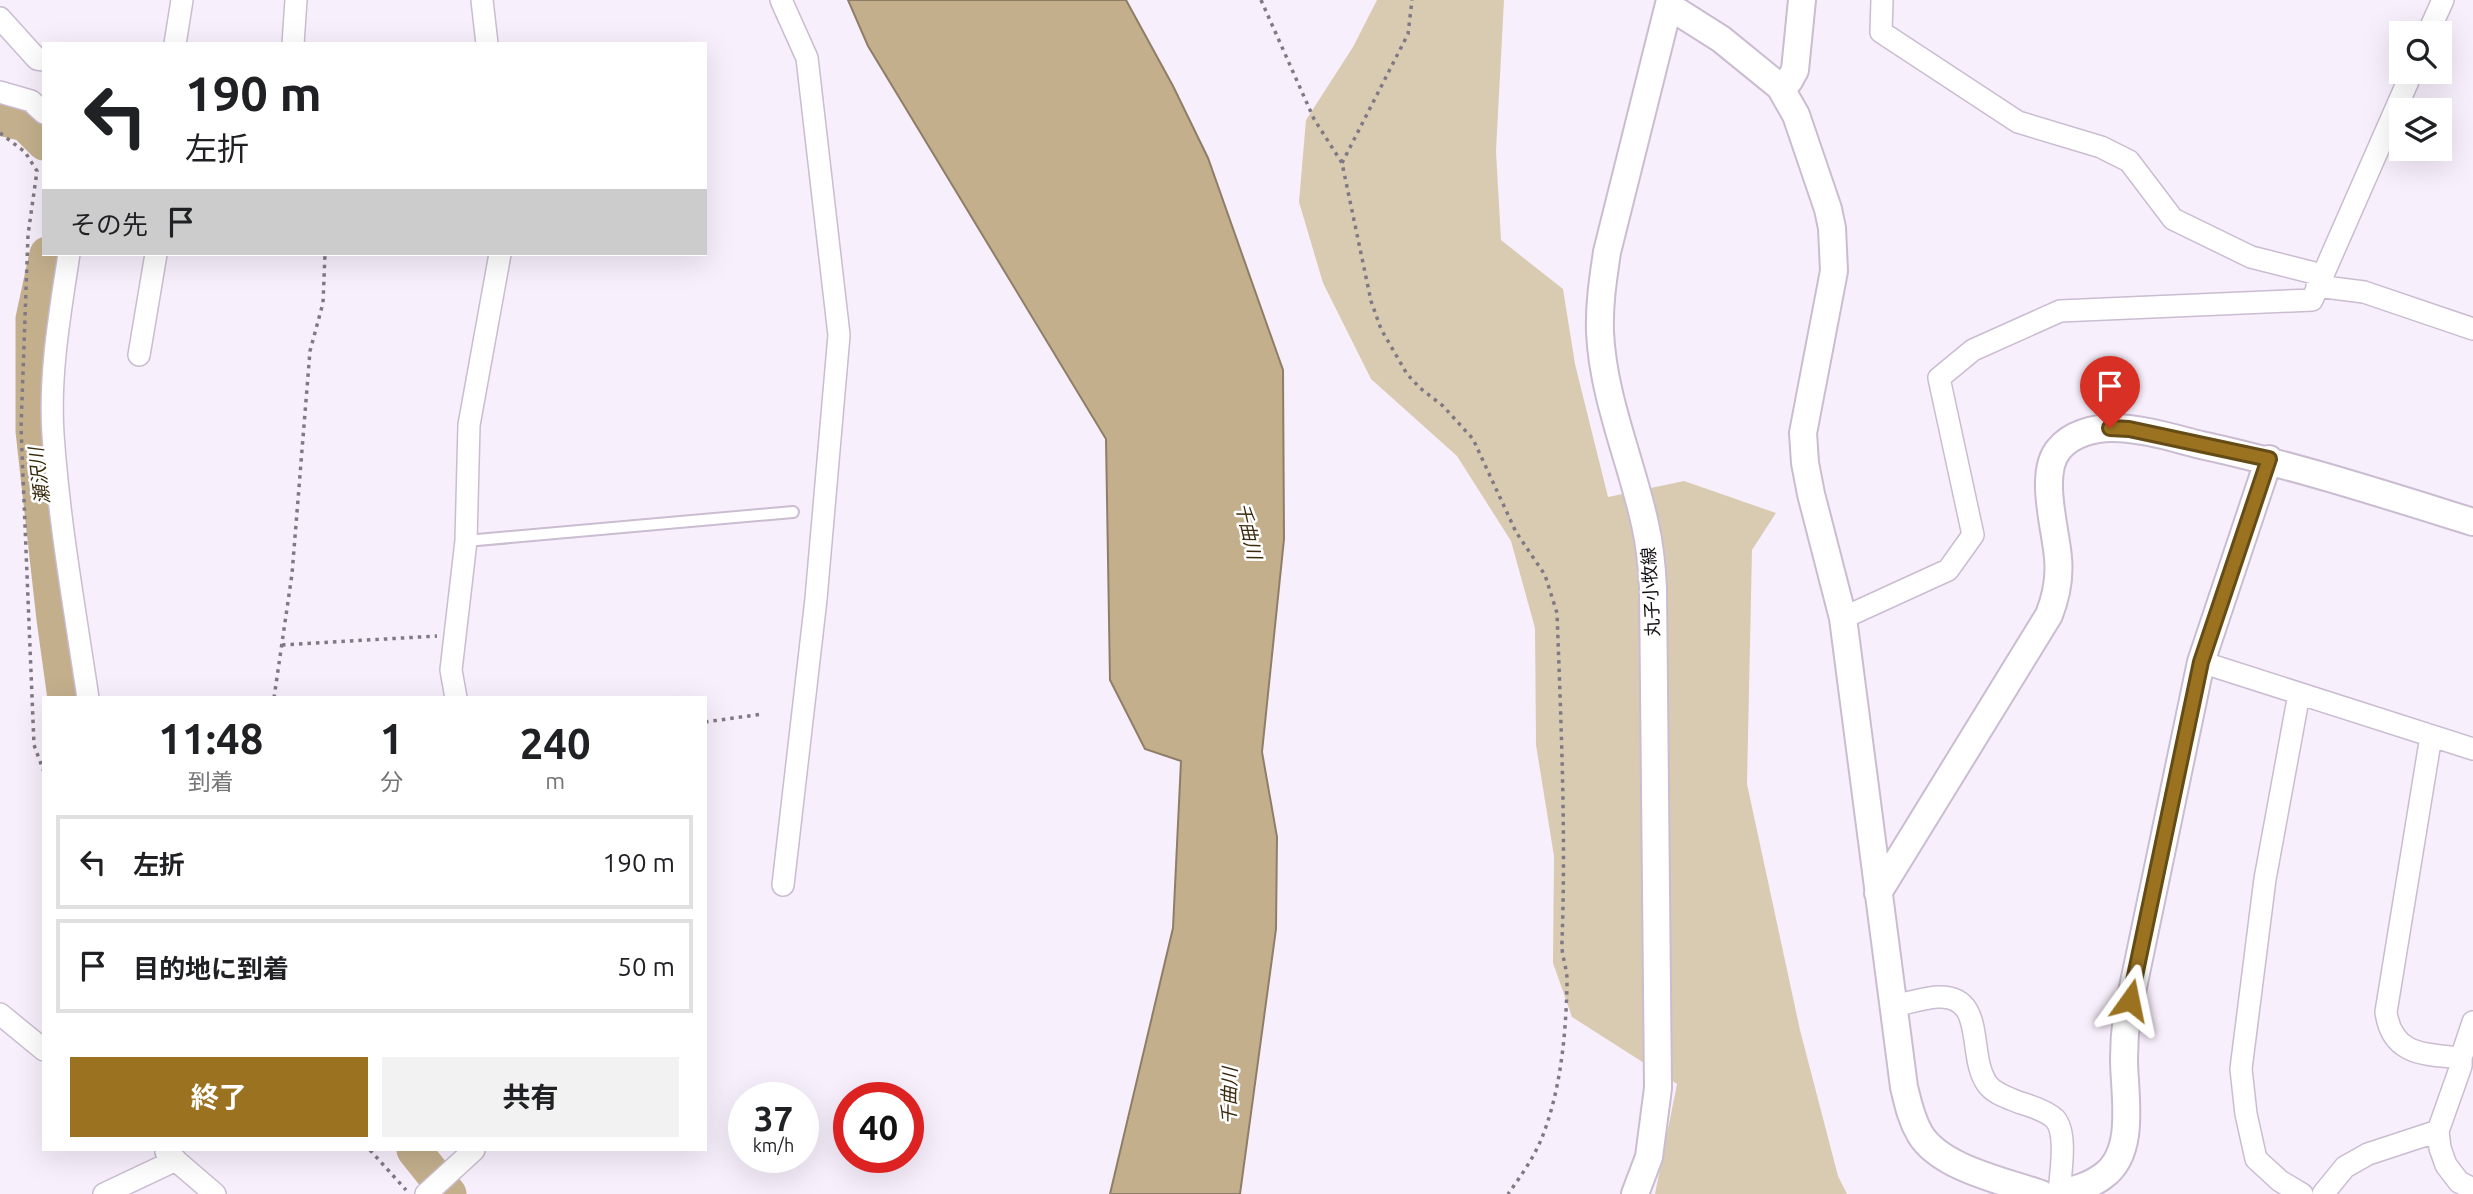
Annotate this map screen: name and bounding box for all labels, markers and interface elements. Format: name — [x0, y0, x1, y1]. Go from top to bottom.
map controls — [2389, 21, 2452, 161]
button: search — [2389, 21, 2452, 84]
text: 190 m — [185, 65, 322, 120]
icon: left — [70, 70, 161, 161]
button: layers — [2389, 98, 2452, 161]
text: 左折 — [185, 130, 249, 166]
icon: arrive — [162, 203, 200, 241]
text: その先 — [70, 210, 148, 239]
pin — [2080, 356, 2140, 428]
icon: arrive — [2091, 367, 2129, 405]
water label: 瀬沢川 — [24, 444, 53, 506]
water label: 千曲川 — [1232, 501, 1267, 563]
street label: 丸子小牧線 — [1638, 547, 1662, 638]
text: 11:48 — [158, 715, 263, 762]
text: 1 — [380, 715, 403, 762]
text: 240 — [520, 720, 591, 767]
text: m — [545, 768, 565, 793]
text: 到着 — [188, 769, 234, 794]
text: 分 — [380, 769, 403, 794]
icon: left — [74, 843, 112, 881]
text: 190 m — [603, 848, 675, 877]
text: 左折 — [133, 850, 185, 879]
icon: arrive — [74, 947, 112, 985]
text: 50 m — [617, 952, 675, 981]
text: 目的地に到着 — [133, 954, 289, 983]
position arrow — [2093, 963, 2167, 1037]
button: 終了 — [70, 1057, 368, 1137]
button: 共有 — [382, 1057, 679, 1137]
water label: 千曲川 — [1218, 1065, 1241, 1125]
speed limit sign: 40 — [833, 1082, 924, 1173]
text: 37 — [754, 1098, 793, 1138]
text: km/h — [753, 1135, 794, 1155]

